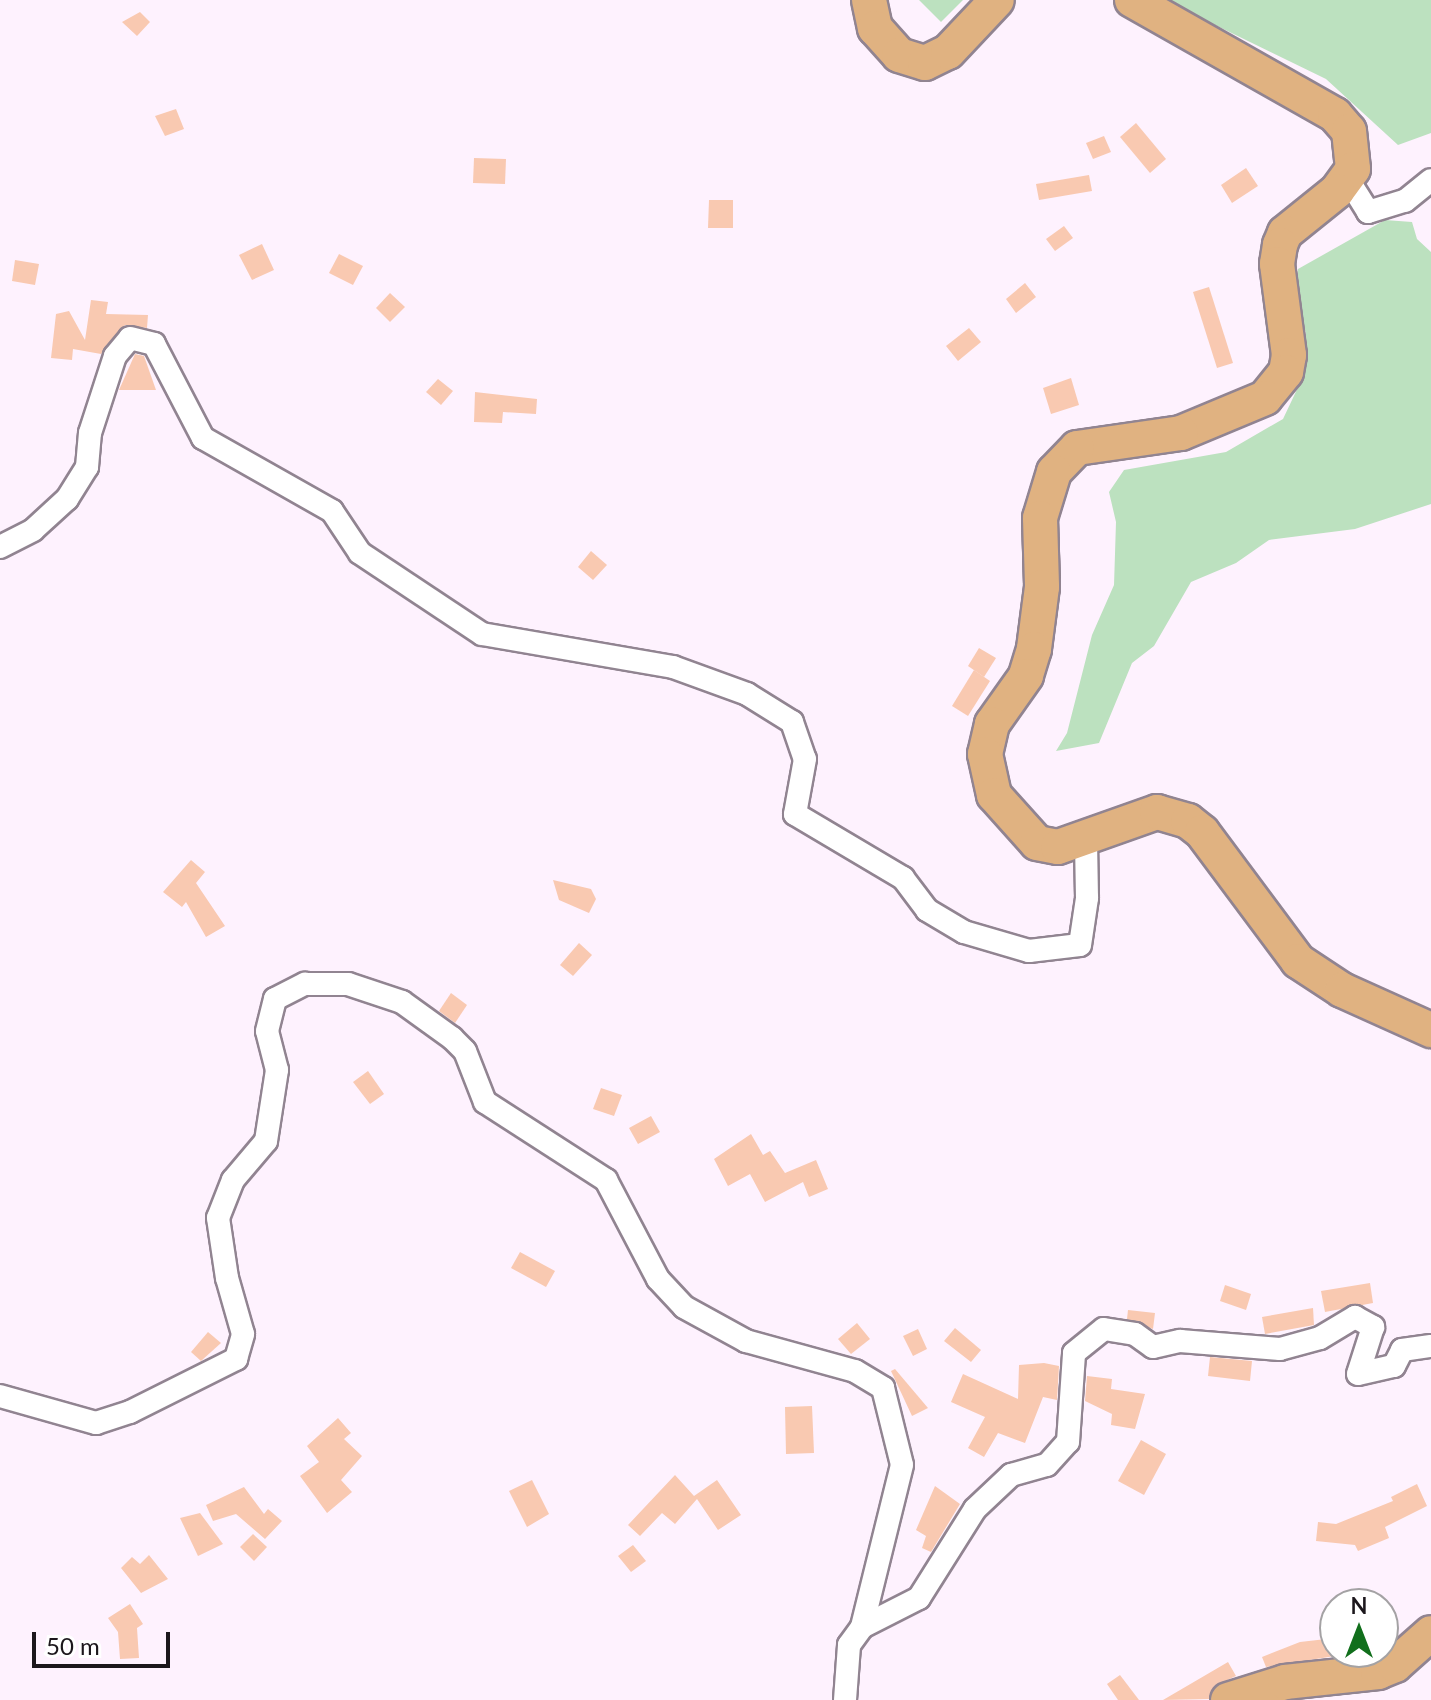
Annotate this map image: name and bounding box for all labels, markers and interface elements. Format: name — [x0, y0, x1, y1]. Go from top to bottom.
north arrow — [1319, 1588, 1399, 1668]
text: N — [1351, 1592, 1367, 1619]
scale bar — [36, 1616, 174, 1666]
text: 50 m — [46, 1631, 100, 1660]

